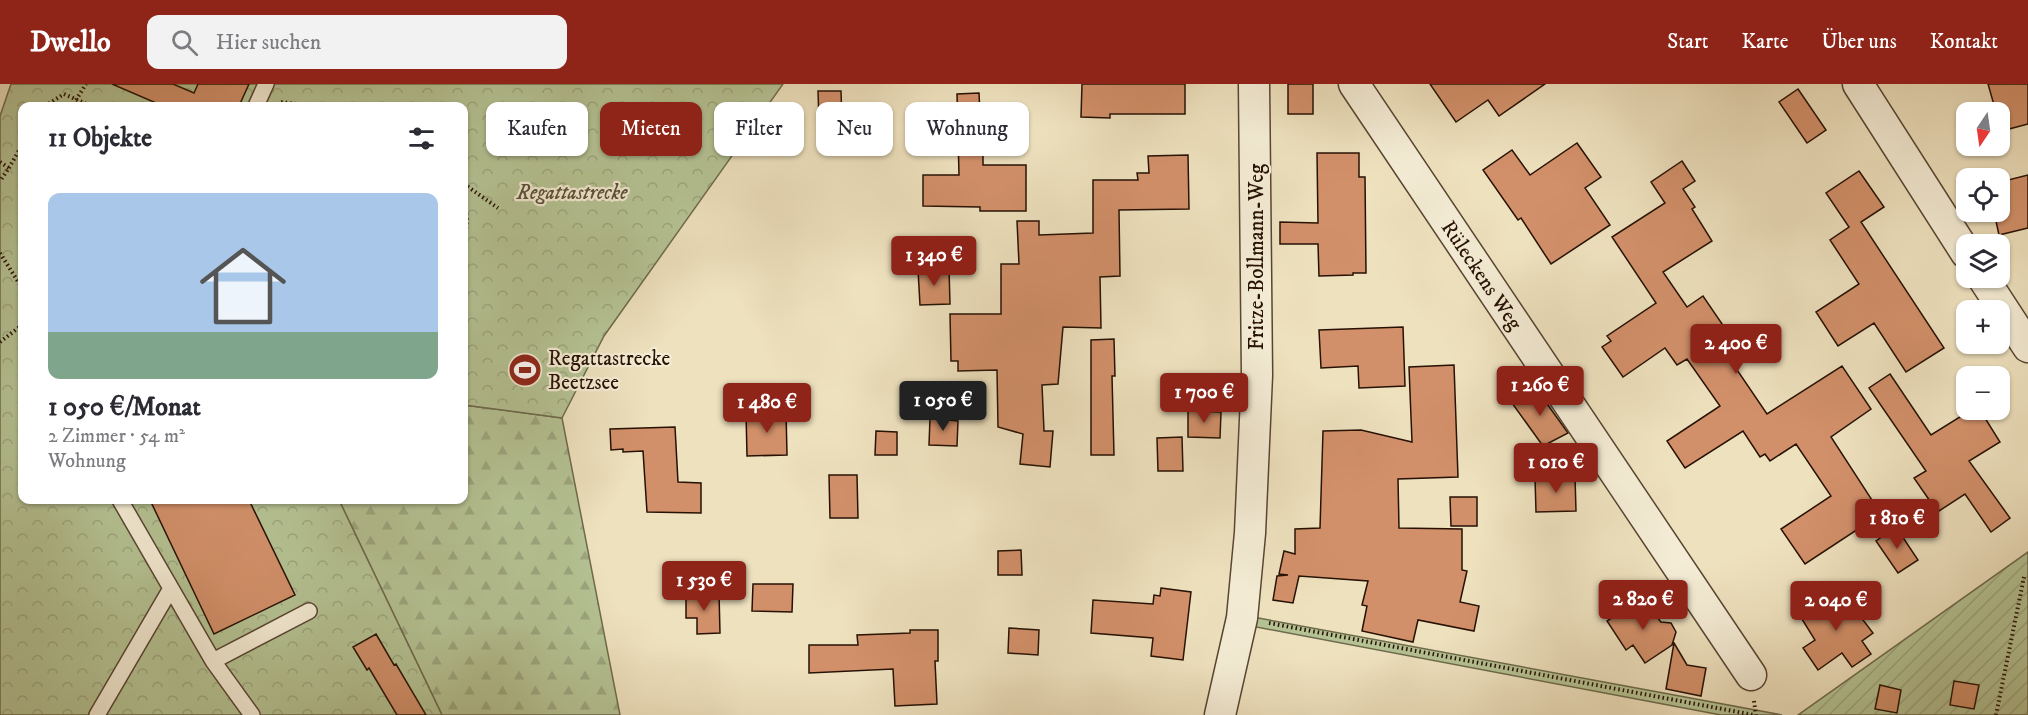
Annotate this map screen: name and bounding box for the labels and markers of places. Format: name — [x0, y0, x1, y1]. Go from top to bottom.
pin: 1 340 € — [879, 236, 989, 287]
pin: 2 400 € — [1681, 324, 1791, 375]
place label: Regattastrecke Beetzsee — [548, 346, 671, 396]
sports icon: Regattastrecke Beetzsee — [507, 352, 543, 388]
pin: 1 260 € — [1485, 366, 1595, 417]
pin: 1 700 € — [1149, 373, 1259, 424]
pin: 1 050 € — [888, 381, 998, 432]
pin: 1 480 € — [712, 383, 822, 434]
pin: 1 010 € — [1501, 443, 1611, 494]
pin: 1 810 € — [1842, 499, 1952, 550]
pin: 1 530 € — [649, 561, 759, 612]
pin: 2 820 € — [1588, 580, 1698, 631]
pin: 2 040 € — [1781, 581, 1891, 632]

